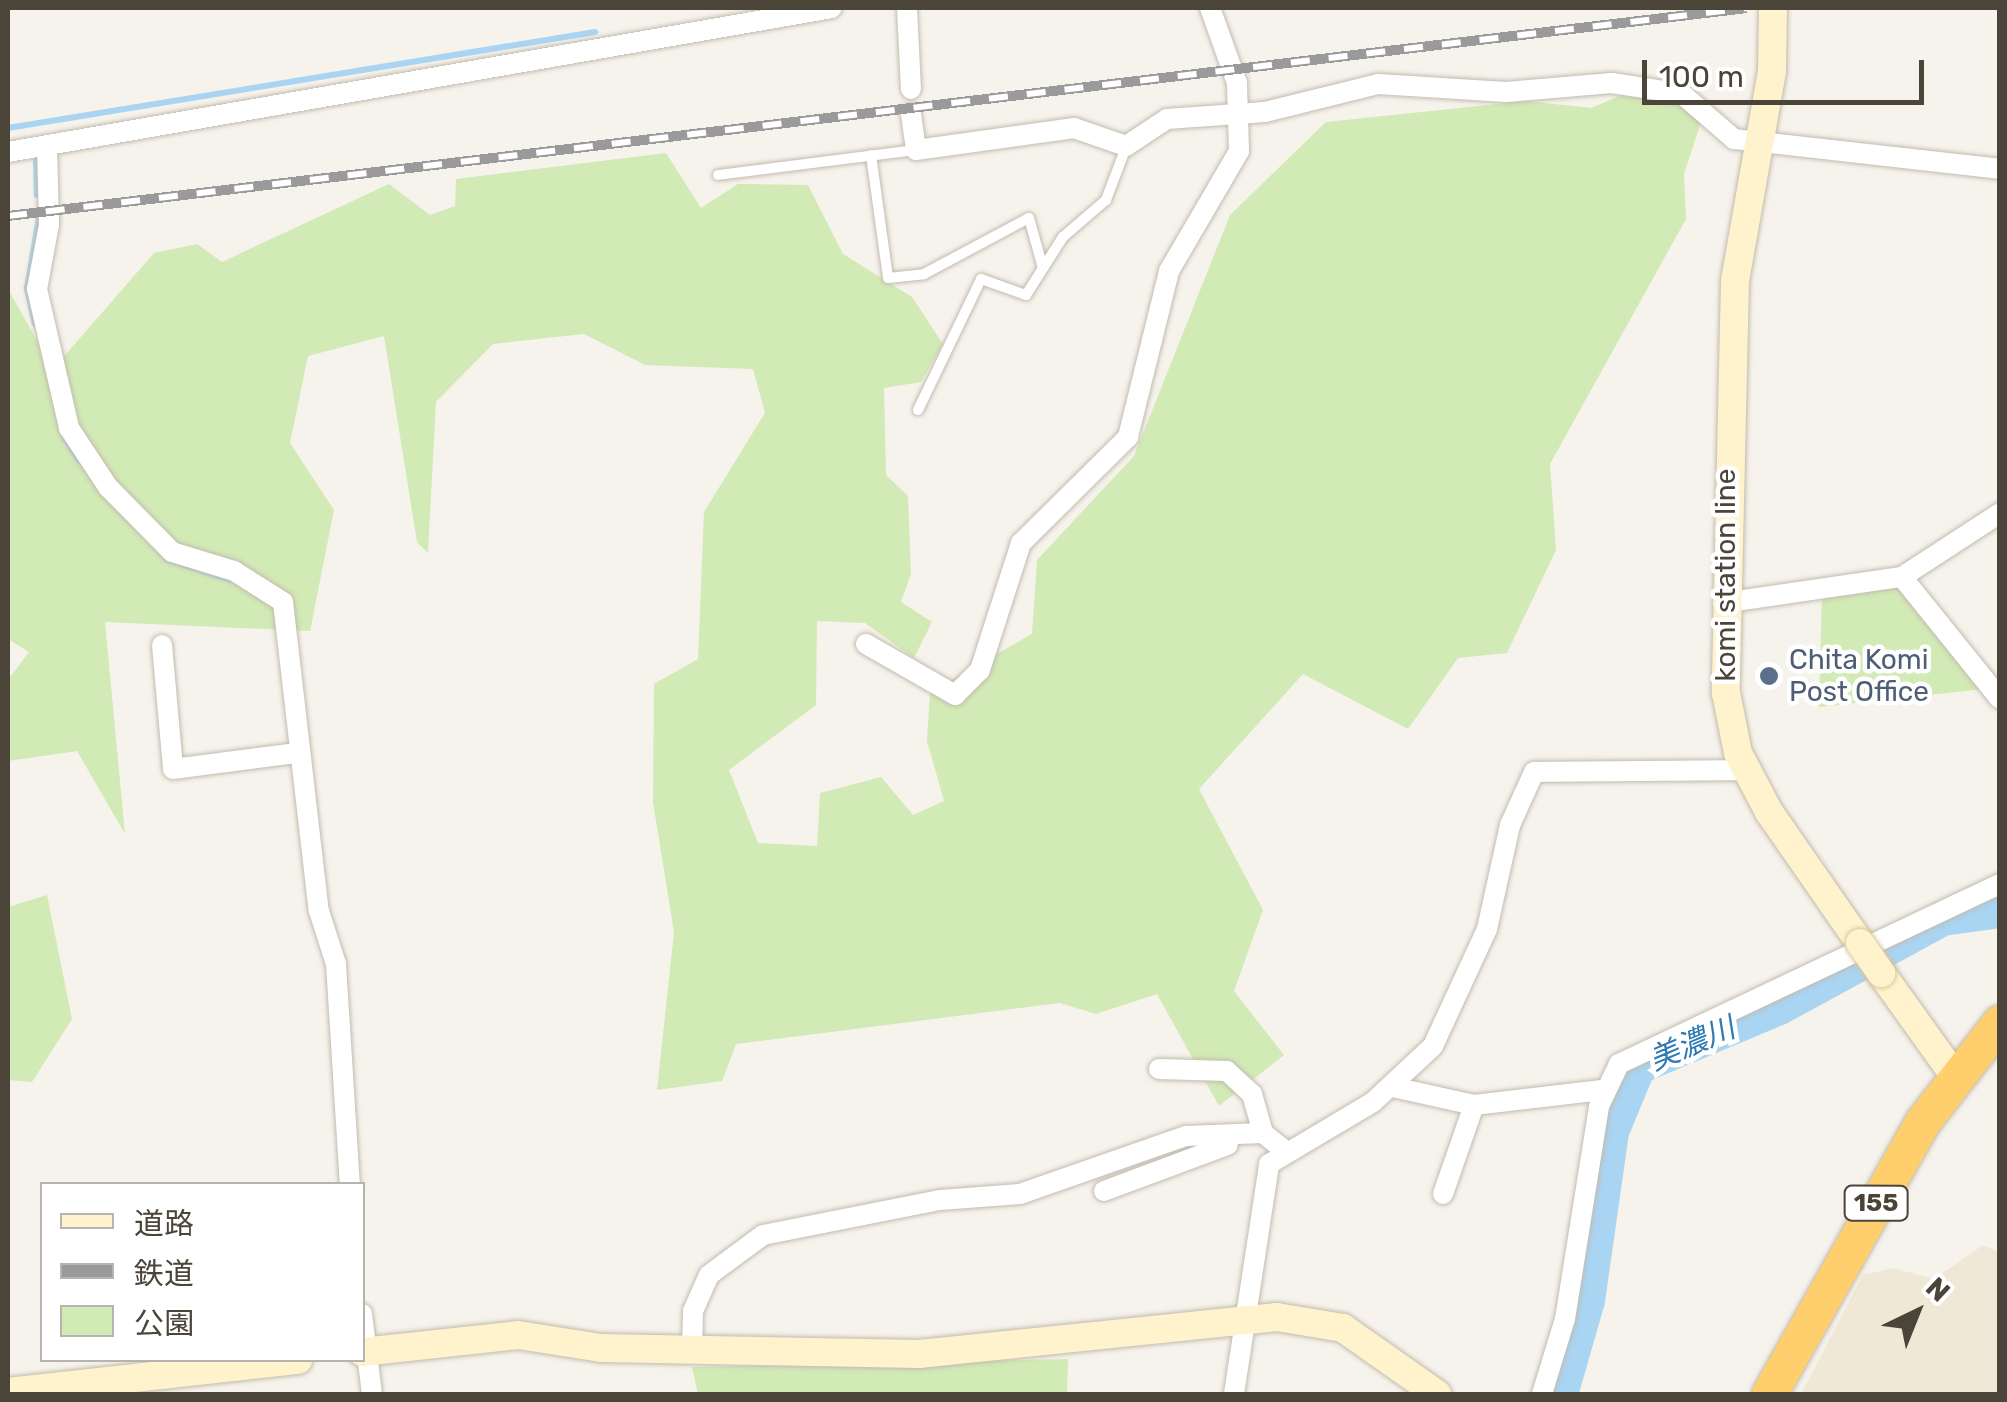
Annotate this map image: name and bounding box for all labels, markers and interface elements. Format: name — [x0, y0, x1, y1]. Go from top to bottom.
scale bar — [1647, 40, 1930, 102]
text: 100 m — [1659, 59, 1744, 95]
street label: komi station line — [1709, 469, 1743, 681]
place label: Chita Komi Post Office — [1789, 643, 1929, 709]
marker: Chita Komi Post Office — [1758, 665, 1780, 687]
water label: 美濃川 — [1644, 1010, 1740, 1078]
legend — [40, 1182, 365, 1362]
road number: 155 — [1844, 1183, 1908, 1223]
text: 道路 — [134, 1206, 194, 1242]
text: 鉄道 — [134, 1256, 194, 1292]
north arrow — [1867, 1262, 1967, 1362]
text: N — [1919, 1271, 1956, 1309]
text: 公園 — [134, 1306, 194, 1342]

